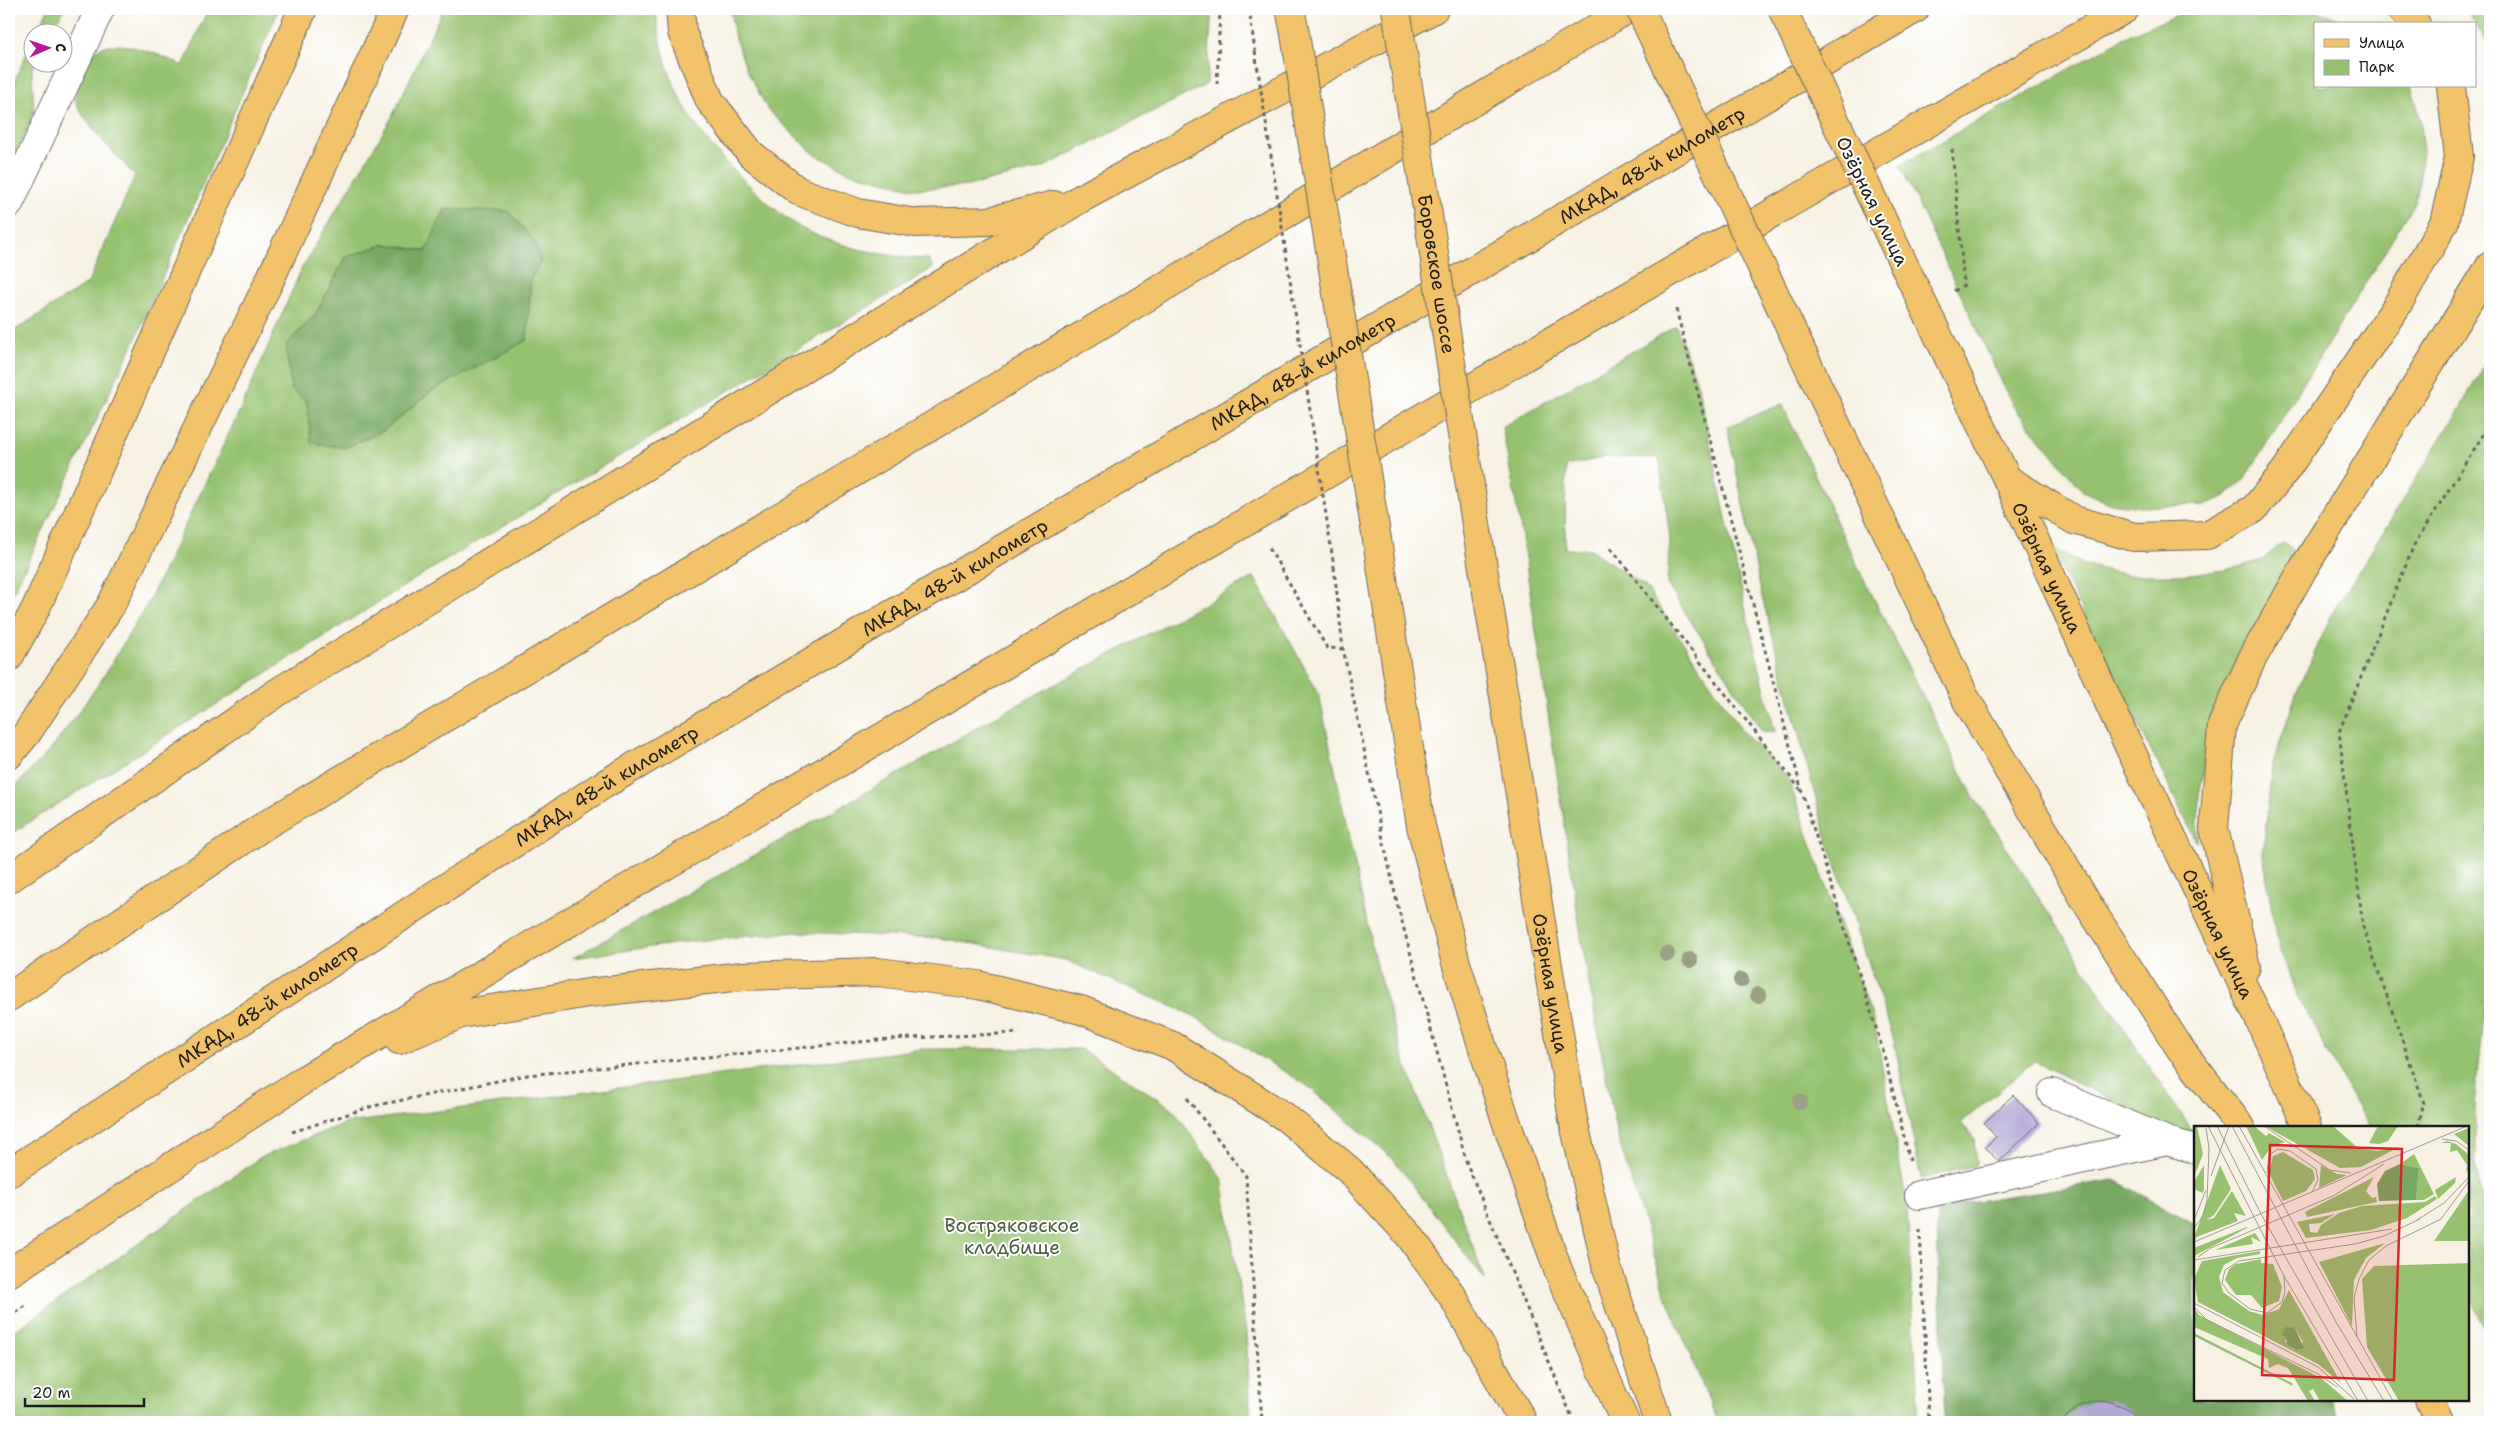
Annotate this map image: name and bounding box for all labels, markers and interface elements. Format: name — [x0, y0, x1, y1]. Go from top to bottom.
north arrow — [22, 22, 72, 72]
legend — [2314, 22, 2476, 88]
text: Улица — [2359, 33, 2405, 53]
text: С — [52, 43, 70, 52]
text: Парк — [2359, 57, 2395, 77]
street label: МКАД, 48-й километр — [1554, 100, 1750, 230]
street label: Озёрная улица — [1830, 132, 1915, 270]
street label: Боровское шоссе — [1412, 192, 1461, 356]
street label: МКАД, 48-й километр — [1205, 307, 1400, 437]
street label: Озёрная улица — [2006, 498, 2088, 637]
street label: МКАД, 48-й километр — [857, 513, 1052, 642]
street label: МКАД, 48-й километр — [510, 719, 703, 852]
street label: Озёрная улица — [2176, 865, 2260, 1003]
street label: Озёрная улица — [1527, 911, 1574, 1055]
street label: МКАД, 48-й километр — [172, 937, 363, 1073]
inset map — [2194, 1126, 2469, 1401]
park label: Востряковское кладбище — [945, 1213, 1079, 1260]
scale bar — [25, 1376, 144, 1408]
text: 20 m — [32, 1383, 71, 1403]

